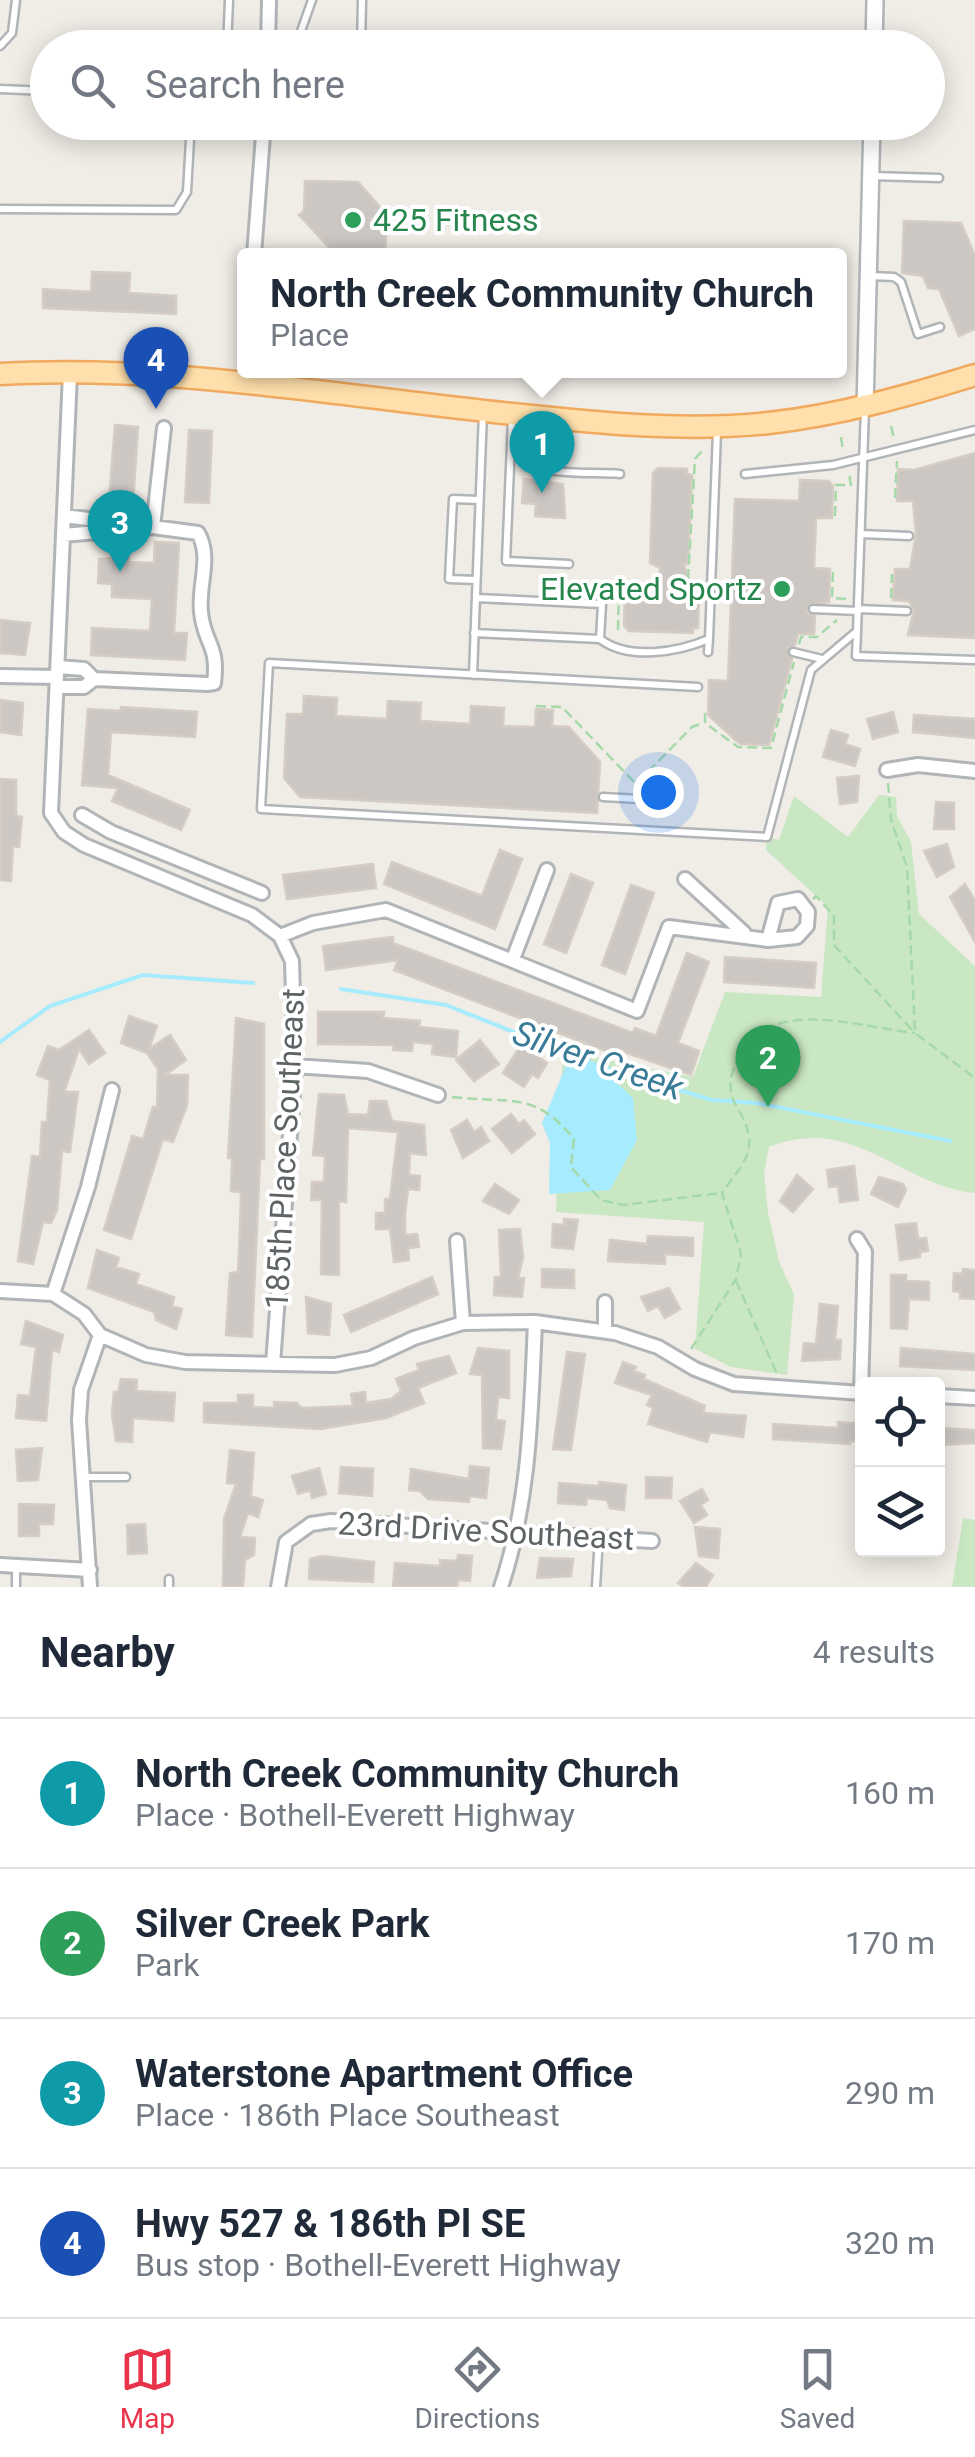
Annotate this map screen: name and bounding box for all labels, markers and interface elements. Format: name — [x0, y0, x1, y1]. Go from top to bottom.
search box — [30, 30, 945, 140]
icon: search — [65, 58, 120, 113]
text: Search here — [145, 63, 345, 107]
place label: 425 Fitness — [373, 201, 539, 239]
marker: 425 Fitness — [342, 209, 364, 231]
popup — [237, 248, 847, 378]
text: North Creek Community Church — [270, 272, 814, 316]
text: Place — [270, 316, 349, 354]
pin: 4 — [124, 326, 188, 409]
pin: 1 — [510, 410, 574, 493]
pin: 3 — [88, 490, 152, 572]
place label: Elevated Sportz — [540, 570, 762, 608]
marker: Elevated Sportz — [771, 578, 793, 600]
your location — [633, 767, 684, 818]
street label: 185th Place Southeast — [258, 988, 312, 1310]
water label: Silver Creek — [507, 1012, 689, 1109]
pin: 2 — [736, 1024, 800, 1107]
map controls — [855, 1377, 945, 1557]
button: locate — [855, 1377, 945, 1467]
button: layers — [855, 1467, 945, 1557]
street label: 23rd Drive Southeast — [337, 1504, 635, 1558]
text: Nearby — [40, 1628, 175, 1677]
text: 4 results — [813, 1633, 935, 1671]
text: North Creek Community Church — [135, 1752, 679, 1796]
text: 1 — [63, 1774, 82, 1812]
text: 160 m — [845, 1774, 935, 1812]
text: Place · Bothell-Everett Highway — [135, 1796, 575, 1834]
text: Silver Creek Park — [135, 1902, 429, 1946]
text: 2 — [63, 1924, 82, 1962]
text: 170 m — [845, 1924, 935, 1962]
text: Park — [135, 1946, 199, 1984]
text: Waterstone Apartment Office — [135, 2052, 633, 2096]
text: 3 — [63, 2074, 82, 2112]
text: 290 m — [845, 2074, 935, 2112]
text: Place · 186th Place Southeast — [135, 2096, 560, 2134]
text: Hwy 527 & 186th Pl SE — [135, 2202, 525, 2246]
text: 4 — [63, 2224, 82, 2262]
text: 320 m — [845, 2224, 935, 2262]
text: Bus stop · Bothell-Everett Highway — [135, 2246, 621, 2284]
tab: Map — [120, 2342, 175, 2435]
tab: Directions — [414, 2342, 540, 2435]
tab: Saved — [780, 2342, 855, 2435]

